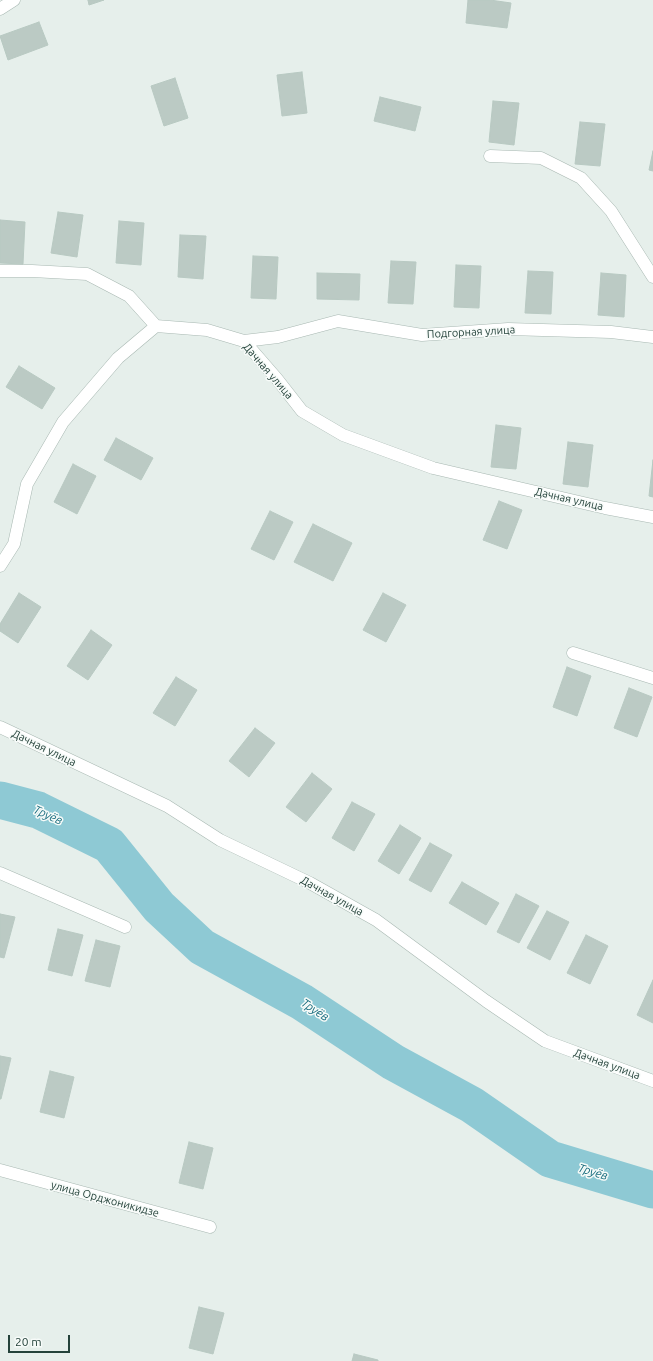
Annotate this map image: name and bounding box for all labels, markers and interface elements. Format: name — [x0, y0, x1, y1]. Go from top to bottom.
street label: Подгорная улица — [427, 323, 515, 341]
street label: Дачная улица — [240, 340, 296, 402]
street label: Дачная улица — [534, 485, 604, 513]
street label: Дачная улица — [10, 727, 78, 769]
water label: Труёв — [31, 802, 65, 828]
street label: Дачная улица — [298, 873, 366, 919]
water label: Труёв — [298, 996, 332, 1024]
street label: Дачная улица — [572, 1046, 642, 1082]
water label: Труёв — [576, 1161, 610, 1183]
street label: улица Орджоникидзе — [49, 1178, 161, 1220]
scale bar — [10, 1327, 72, 1353]
text: 20 m — [15, 1335, 42, 1348]

